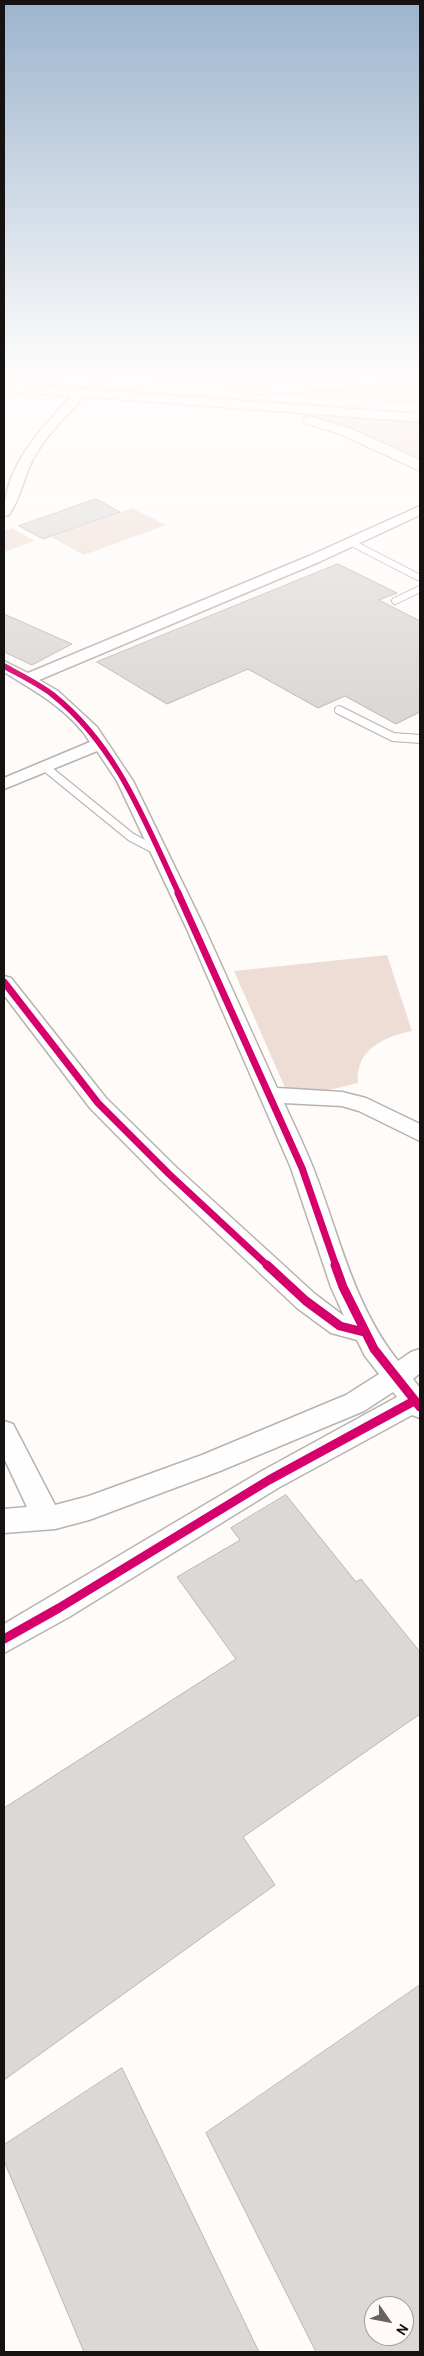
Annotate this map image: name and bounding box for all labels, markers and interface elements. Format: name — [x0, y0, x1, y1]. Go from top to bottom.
north arrow — [364, 2296, 414, 2346]
text: N — [391, 2320, 411, 2338]

